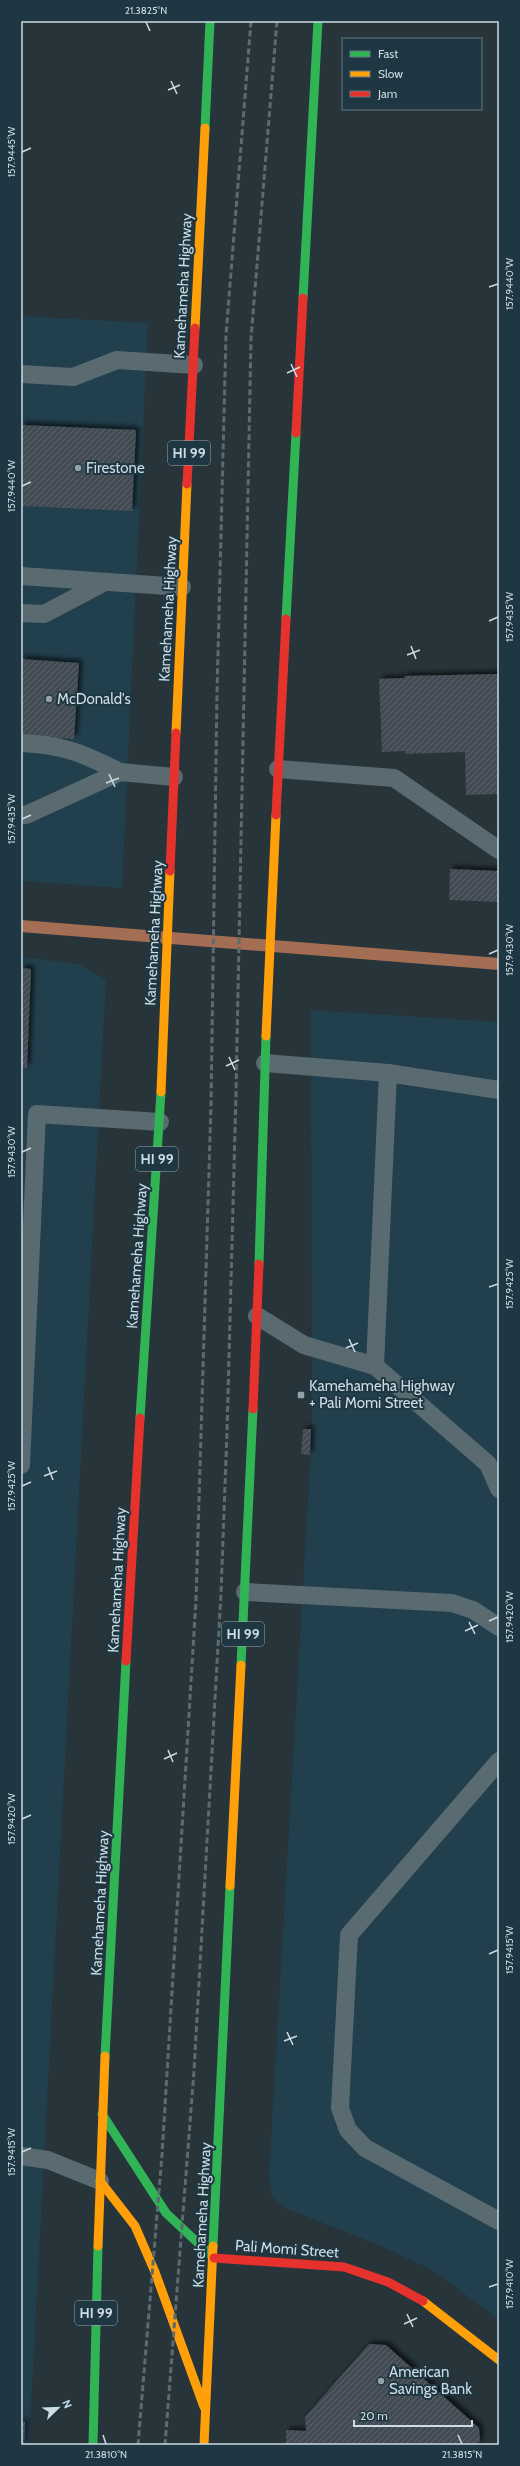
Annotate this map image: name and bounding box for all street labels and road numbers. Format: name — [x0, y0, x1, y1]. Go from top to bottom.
street label: Kamehameha Highway — [170, 212, 196, 359]
road number: HI 99 — [168, 441, 210, 465]
street label: Kamehameha Highway — [155, 535, 181, 682]
street label: Kamehameha Highway — [141, 859, 167, 1006]
road number: HI 99 — [136, 1147, 178, 1171]
street label: Kamehameha Highway — [123, 1182, 151, 1329]
street label: Kamehameha Highway — [104, 1506, 130, 1653]
road number: HI 99 — [222, 1622, 264, 1646]
street label: Kamehameha Highway — [87, 1829, 113, 1976]
street label: Kamehameha Highway — [189, 2141, 215, 2288]
street label: Pali Momi Street — [234, 2236, 340, 2262]
road number: HI 99 — [75, 2301, 117, 2325]

